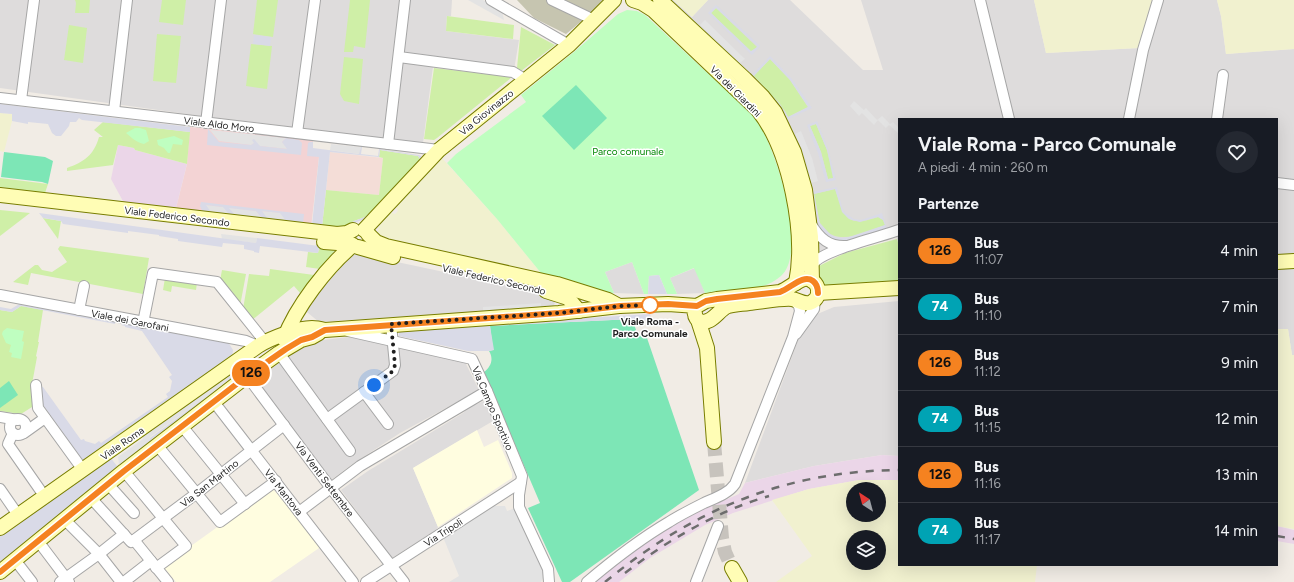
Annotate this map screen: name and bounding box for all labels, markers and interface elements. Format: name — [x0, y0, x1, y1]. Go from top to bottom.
street label: Via dei Giardini — [707, 63, 764, 120]
street label: Via Giovinazzo — [456, 86, 516, 138]
street label: Viale Aldo Moro — [183, 114, 255, 135]
button: heart — [1216, 131, 1258, 173]
text: Viale Roma - Parco Comunale — [918, 133, 1176, 156]
park label: Parco comunale — [592, 145, 664, 158]
text: A piedi · 4 min · 260 m — [918, 160, 1048, 175]
text: Partenze — [918, 195, 979, 213]
street label: Viale Federico Secondo — [124, 204, 231, 229]
text: Bus — [974, 234, 999, 252]
text: 126 — [929, 242, 951, 259]
text: 4 min — [1220, 242, 1258, 260]
text: 11:07 — [974, 252, 1003, 267]
street label: Viale Federico Secondo — [441, 261, 547, 298]
text: Bus — [974, 290, 999, 308]
marker: Viale Roma - Parco Comunale — [641, 296, 659, 314]
text: 74 — [932, 298, 948, 315]
text: 7 min — [1222, 298, 1258, 316]
street label: Viale dei Garofani — [90, 307, 170, 334]
text: 11:10 — [974, 308, 1002, 323]
place label: Viale Roma - Parco Comunale — [612, 315, 688, 340]
text: Bus — [974, 346, 999, 364]
text: 126 — [929, 354, 951, 371]
text: 9 min — [1221, 354, 1258, 372]
line badge: 126 — [228, 360, 274, 386]
text: 126 — [240, 364, 262, 381]
street label: Via Campo Sportivo — [469, 364, 516, 452]
text: 11:12 — [974, 364, 1001, 379]
your location — [364, 375, 384, 395]
text: Bus — [974, 402, 999, 420]
text: 74 — [932, 410, 948, 427]
text: 12 min — [1215, 410, 1258, 428]
text: 11:15 — [974, 420, 1001, 435]
street label: Viale Roma — [98, 424, 147, 463]
street label: Via Venti Settembre — [292, 439, 357, 520]
street label: Via San Martino — [178, 456, 241, 510]
text: Bus — [974, 458, 999, 476]
street label: Via Mantova — [261, 466, 306, 518]
text: 126 — [929, 466, 951, 483]
text: 13 min — [1215, 466, 1258, 484]
text: 11:16 — [974, 476, 1001, 491]
north arrow — [846, 482, 886, 522]
map controls — [846, 482, 886, 570]
text: Bus — [974, 514, 999, 532]
street label: Via Tripoli — [421, 515, 465, 550]
text: 74 — [932, 522, 948, 539]
text: 14 min — [1214, 522, 1258, 540]
button: layers — [846, 530, 886, 570]
text: 11:17 — [974, 532, 1000, 547]

